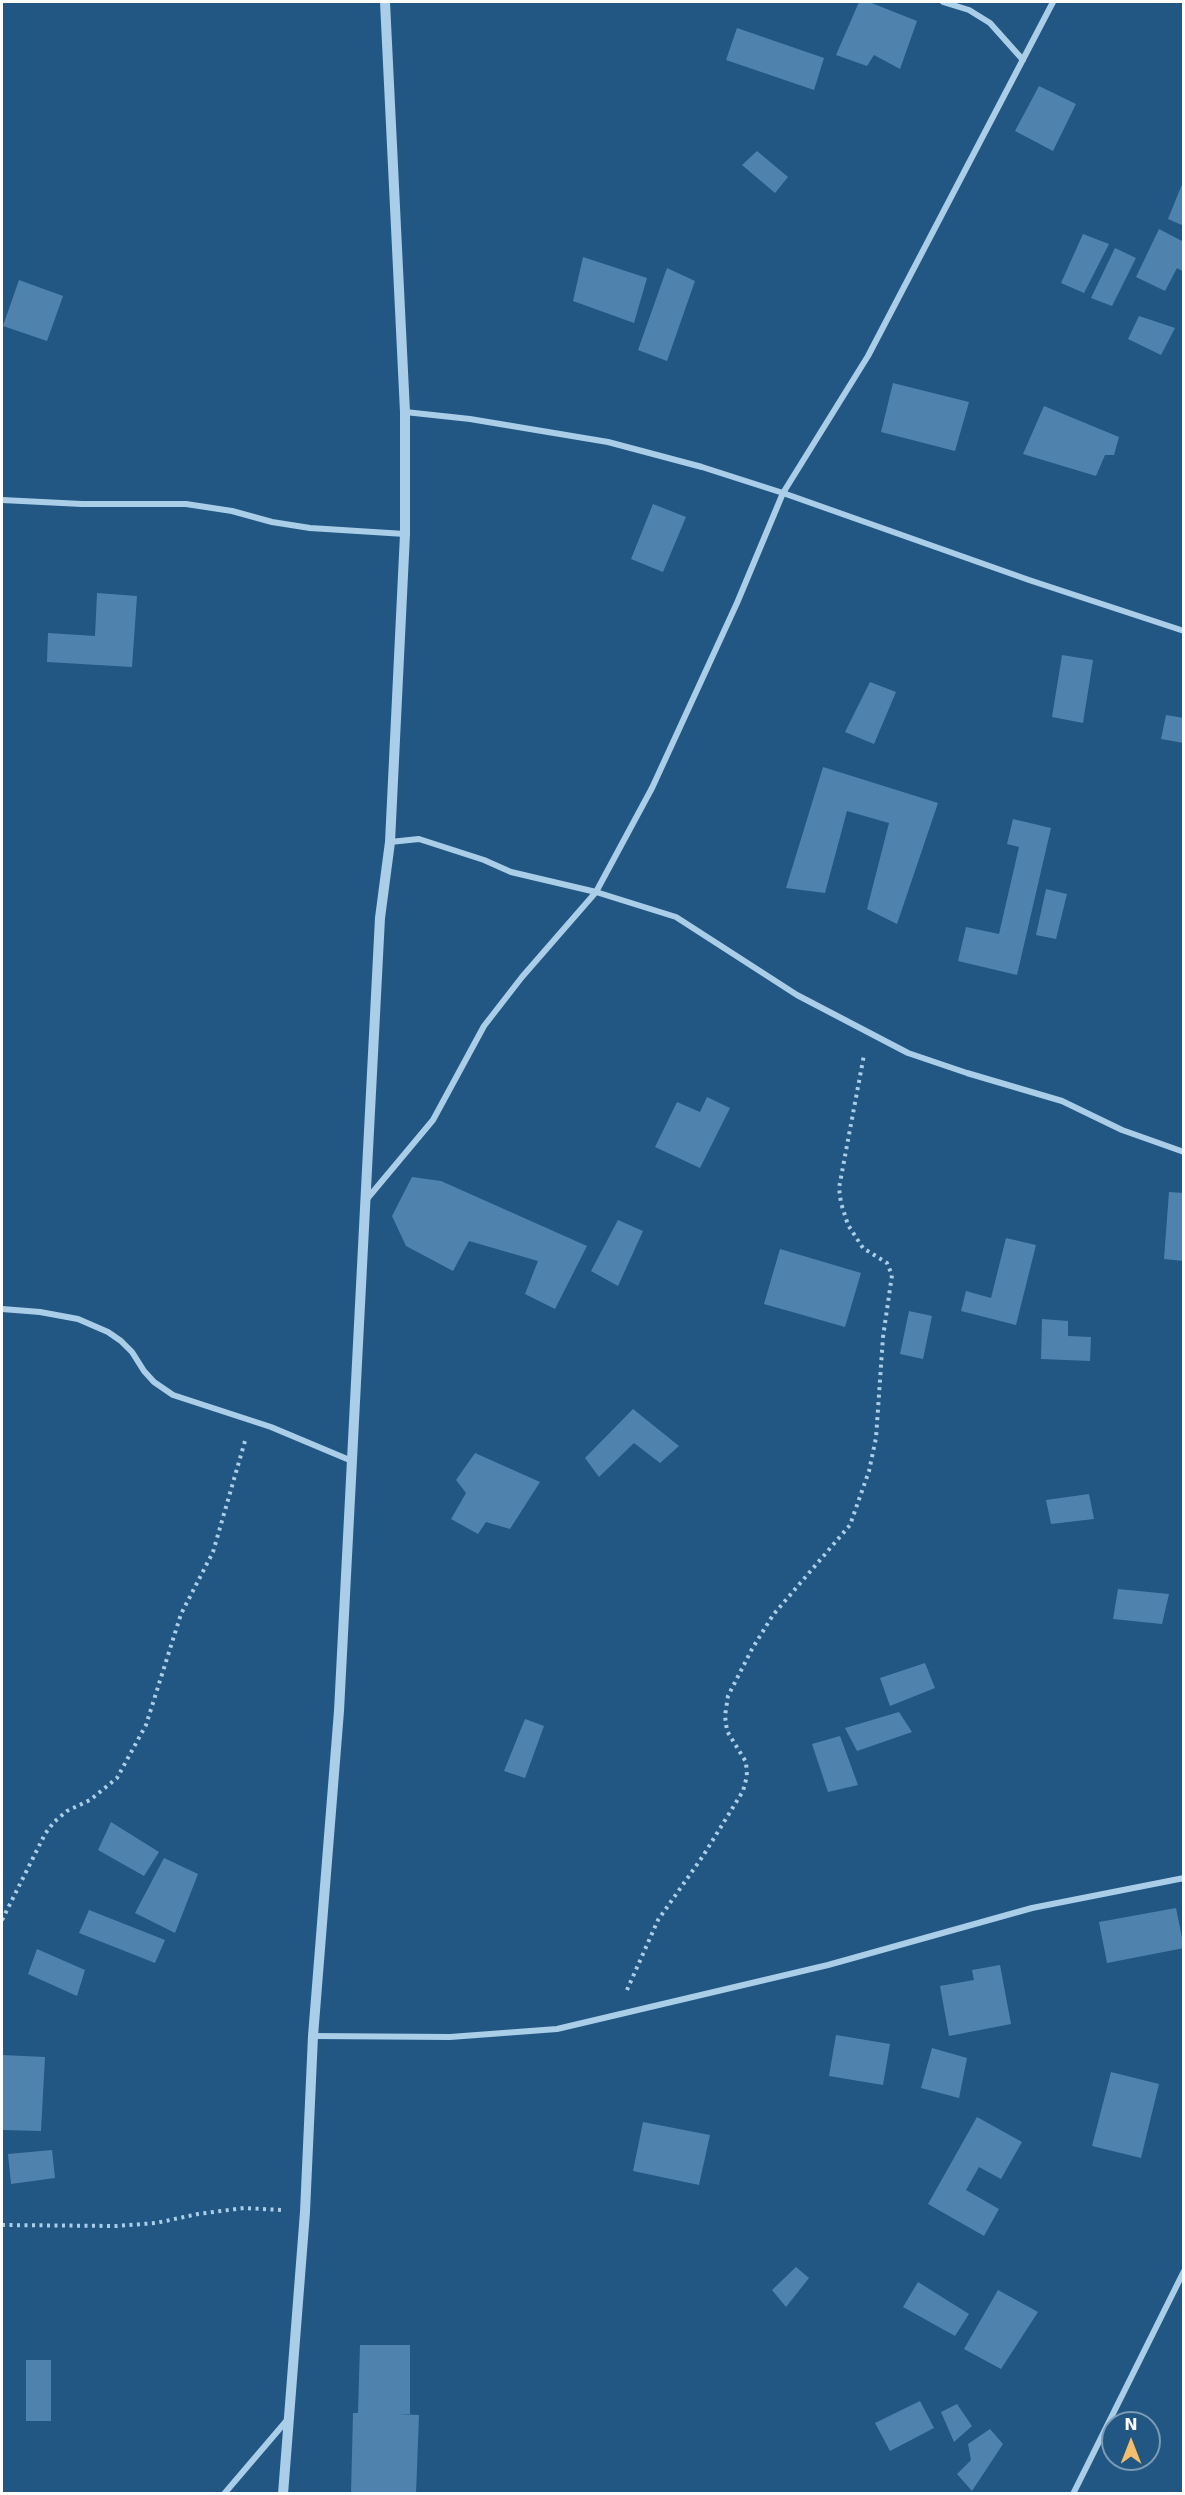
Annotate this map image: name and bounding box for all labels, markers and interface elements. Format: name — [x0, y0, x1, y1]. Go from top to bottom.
north arrow — [1101, 2411, 1161, 2471]
text: N — [1124, 2415, 1138, 2434]

